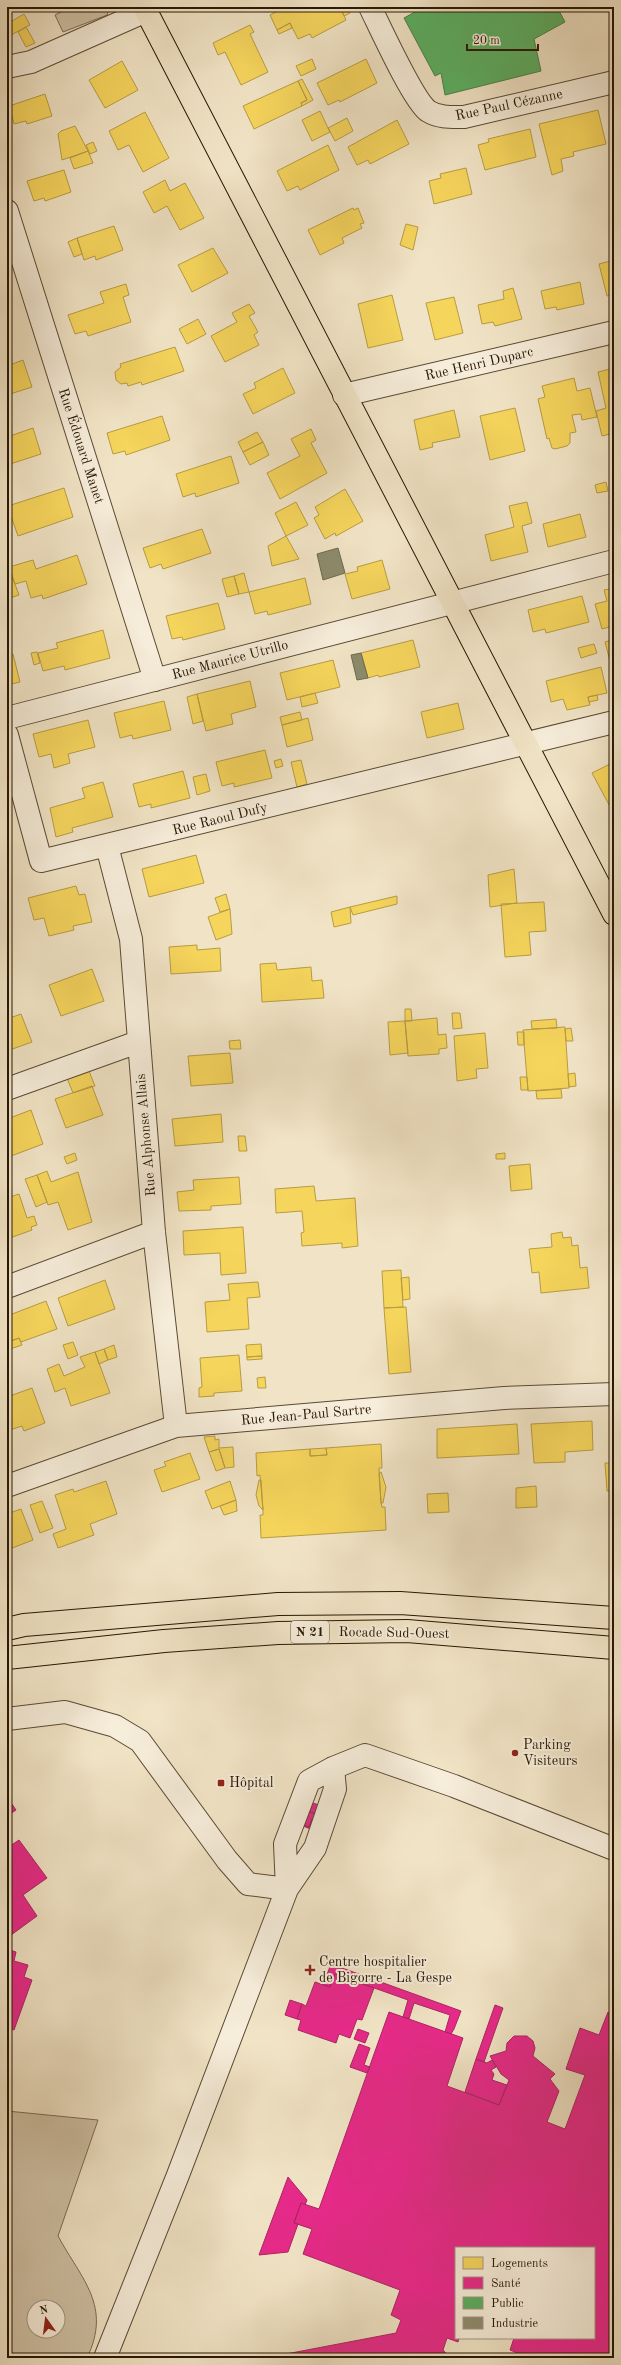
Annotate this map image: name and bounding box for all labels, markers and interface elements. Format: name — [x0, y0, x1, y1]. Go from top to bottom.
scale bar — [467, 26, 538, 52]
text: 20 m — [473, 35, 500, 47]
street label: Rue Paul Cézanne — [454, 87, 564, 123]
street label: Rue Henri Duparc — [423, 345, 535, 383]
street label: Rue Édouard Manet — [56, 386, 109, 506]
street label: Rue Maurice Utrillo — [170, 638, 290, 682]
street label: Rue Raoul Dufy — [171, 800, 269, 838]
street label: Rue Alphonse Allais — [134, 1073, 158, 1197]
street label: Rue Jean-Paul Sartre — [240, 1402, 372, 1428]
road number: N 21 — [291, 1621, 329, 1643]
street label: Rocade Sud-Ouest — [338, 1625, 450, 1641]
place label: Parking Visiteurs — [523, 1738, 577, 1768]
marker: Parking Visiteurs — [510, 1748, 520, 1758]
place label: Hôpital — [229, 1776, 274, 1790]
marker: Hôpital — [216, 1778, 226, 1788]
place label: Centre hospitalier de Bigorre - La Gespe — [319, 1955, 452, 1985]
marker: Centre hospitalier de Bigorre - La Gespe — [304, 1964, 316, 1976]
legend — [455, 2247, 595, 2339]
text: Logements — [491, 2258, 548, 2270]
text: Santé — [491, 2278, 521, 2290]
text: Public — [491, 2298, 523, 2310]
north arrow — [26, 2299, 66, 2339]
text: N — [39, 2304, 50, 2317]
text: Industrie — [491, 2318, 538, 2330]

